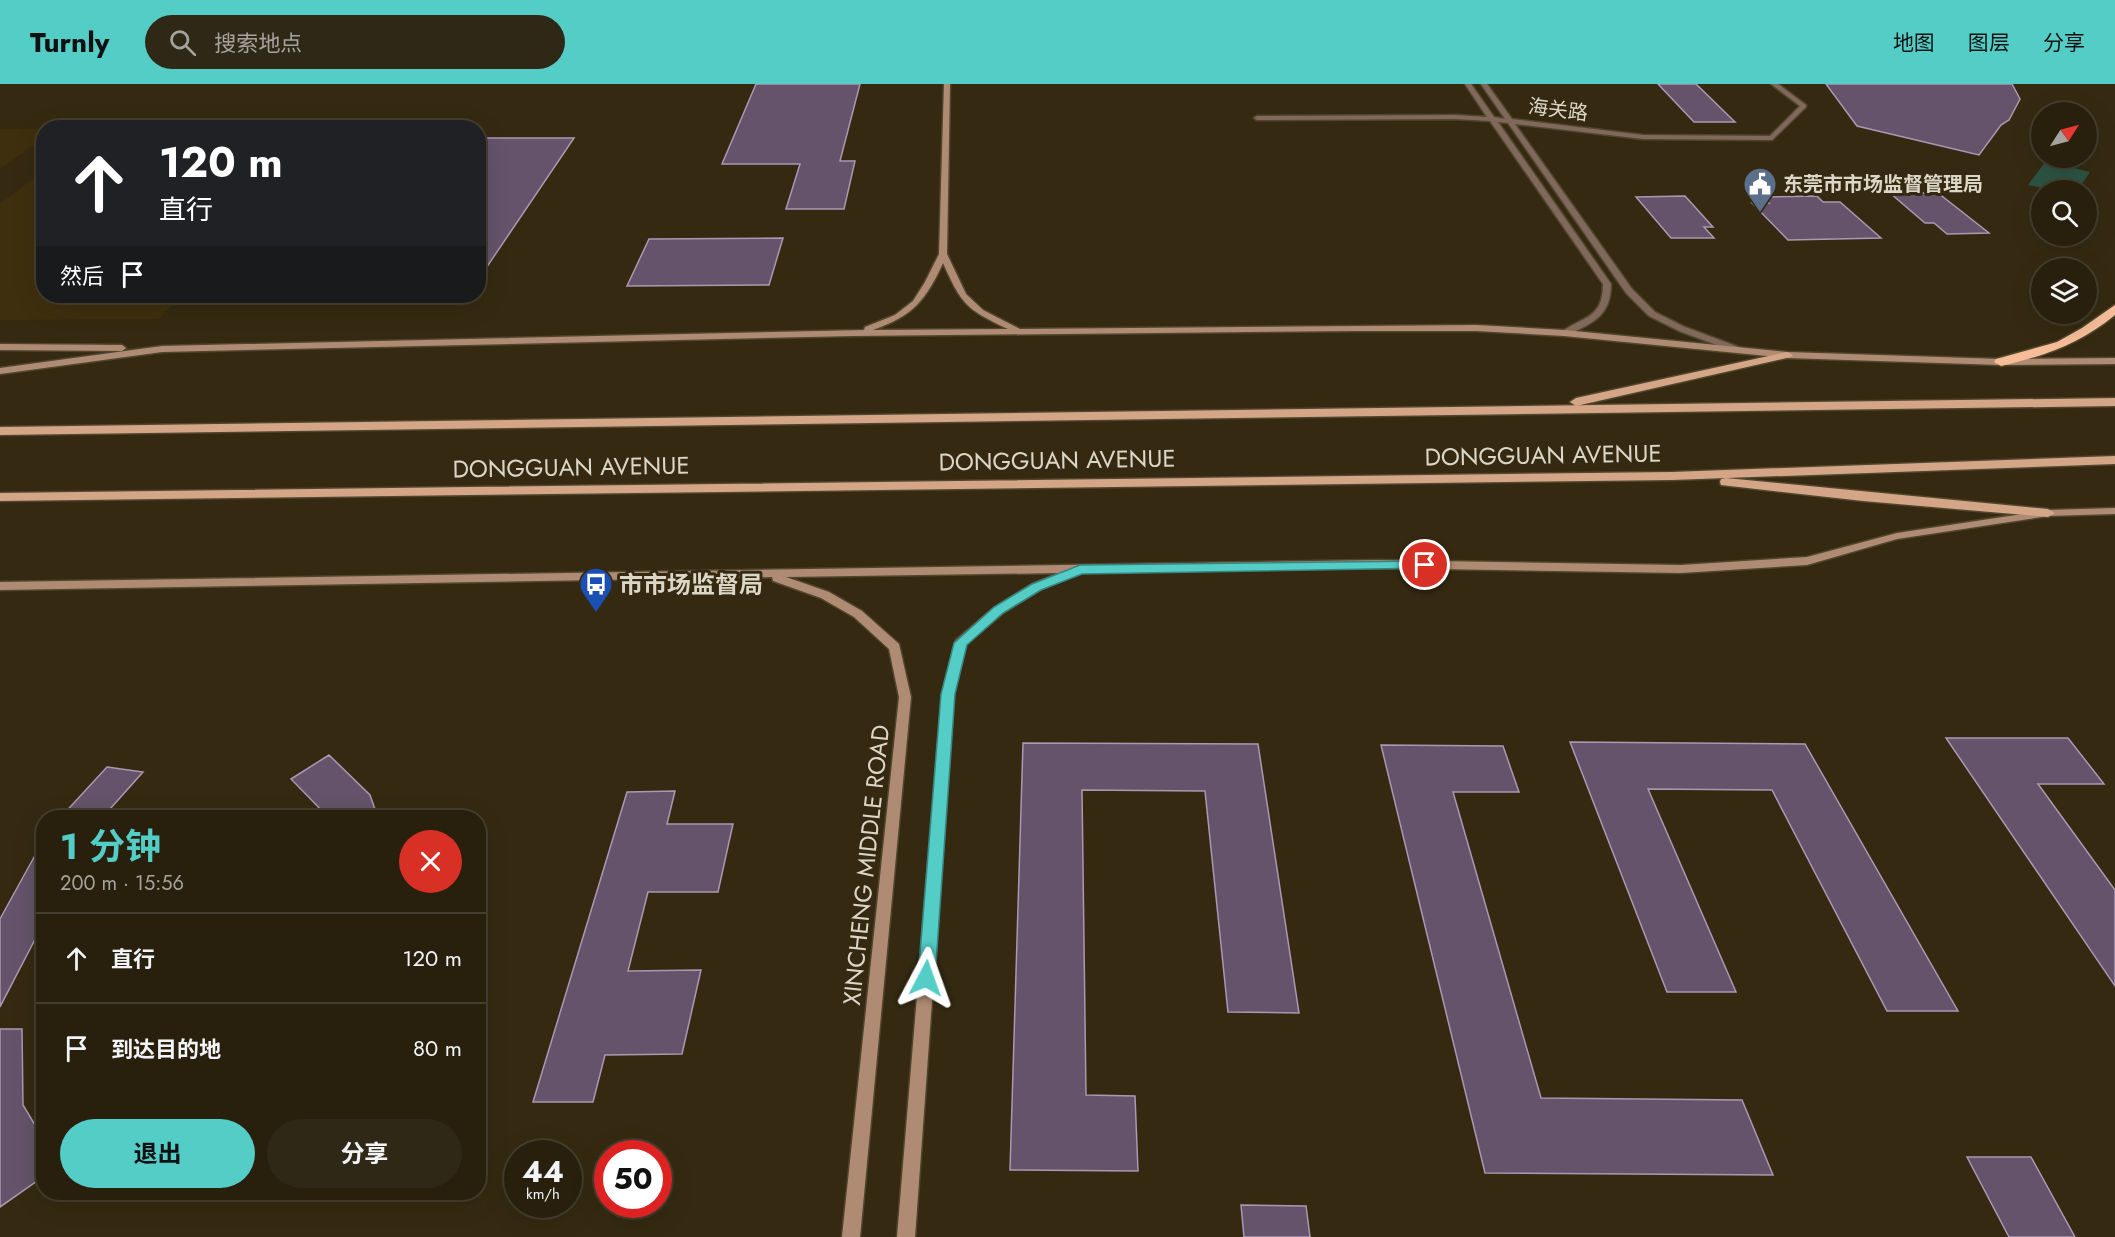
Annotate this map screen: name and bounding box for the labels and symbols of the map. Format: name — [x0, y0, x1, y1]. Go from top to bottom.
street label: 海关路 — [1526, 92, 1590, 128]
north arrow — [2031, 102, 2097, 168]
public building icon: 东莞市市场监督管理局 — [1742, 166, 1778, 213]
place label: 东莞市市场监督管理局 — [1783, 170, 1983, 199]
street label: DONGGUAN AVENUE — [1424, 435, 1662, 475]
street label: DONGGUAN AVENUE — [938, 440, 1176, 480]
street label: DONGGUAN AVENUE — [452, 447, 690, 487]
pin — [1399, 539, 1450, 590]
bus stop icon: 市市场监督局 — [578, 566, 614, 613]
place label: 市市场监督局 — [619, 567, 763, 602]
street label: XINCHENG MIDDLE ROAD — [834, 723, 898, 1007]
position arrow — [894, 946, 958, 1010]
speed limit sign: 50 — [594, 1140, 672, 1218]

